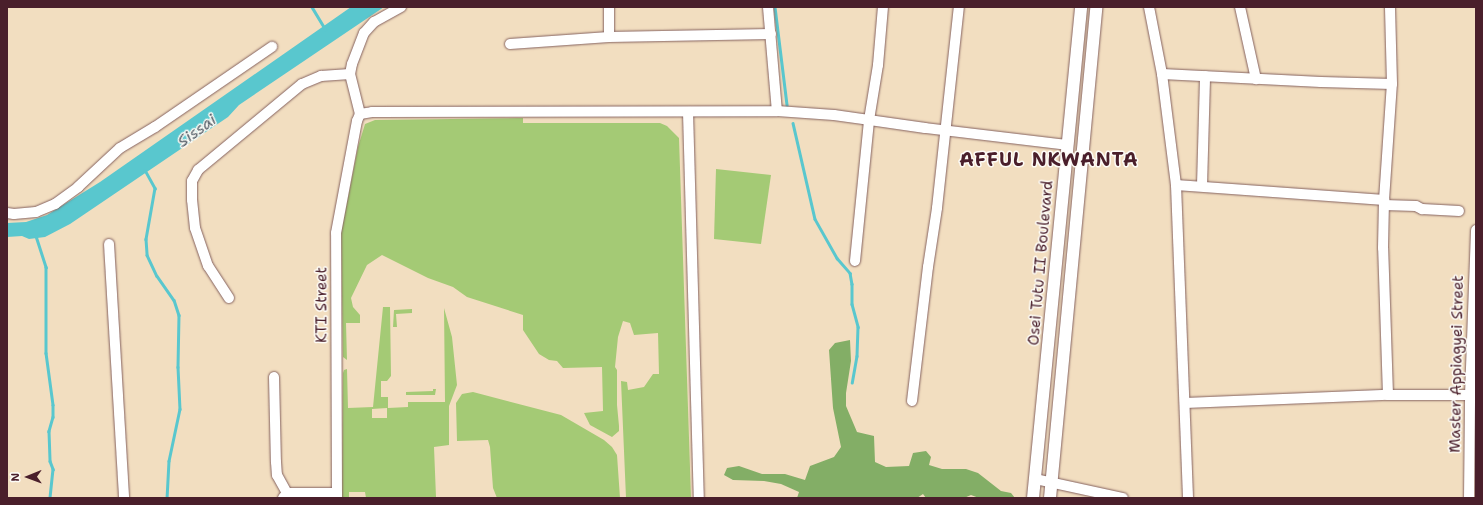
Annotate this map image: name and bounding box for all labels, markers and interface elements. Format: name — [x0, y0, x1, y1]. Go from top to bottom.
water label: Sissai — [174, 110, 220, 152]
district label: AFFUL NKWANTA — [959, 149, 1139, 171]
street label: Osei Tutu II Boulevard — [1025, 180, 1057, 346]
street label: KTI Street — [313, 267, 331, 343]
street label: Master Appiagyei Street — [1446, 275, 1468, 453]
north arrow — [8, 457, 48, 497]
text: N — [8, 473, 23, 482]

